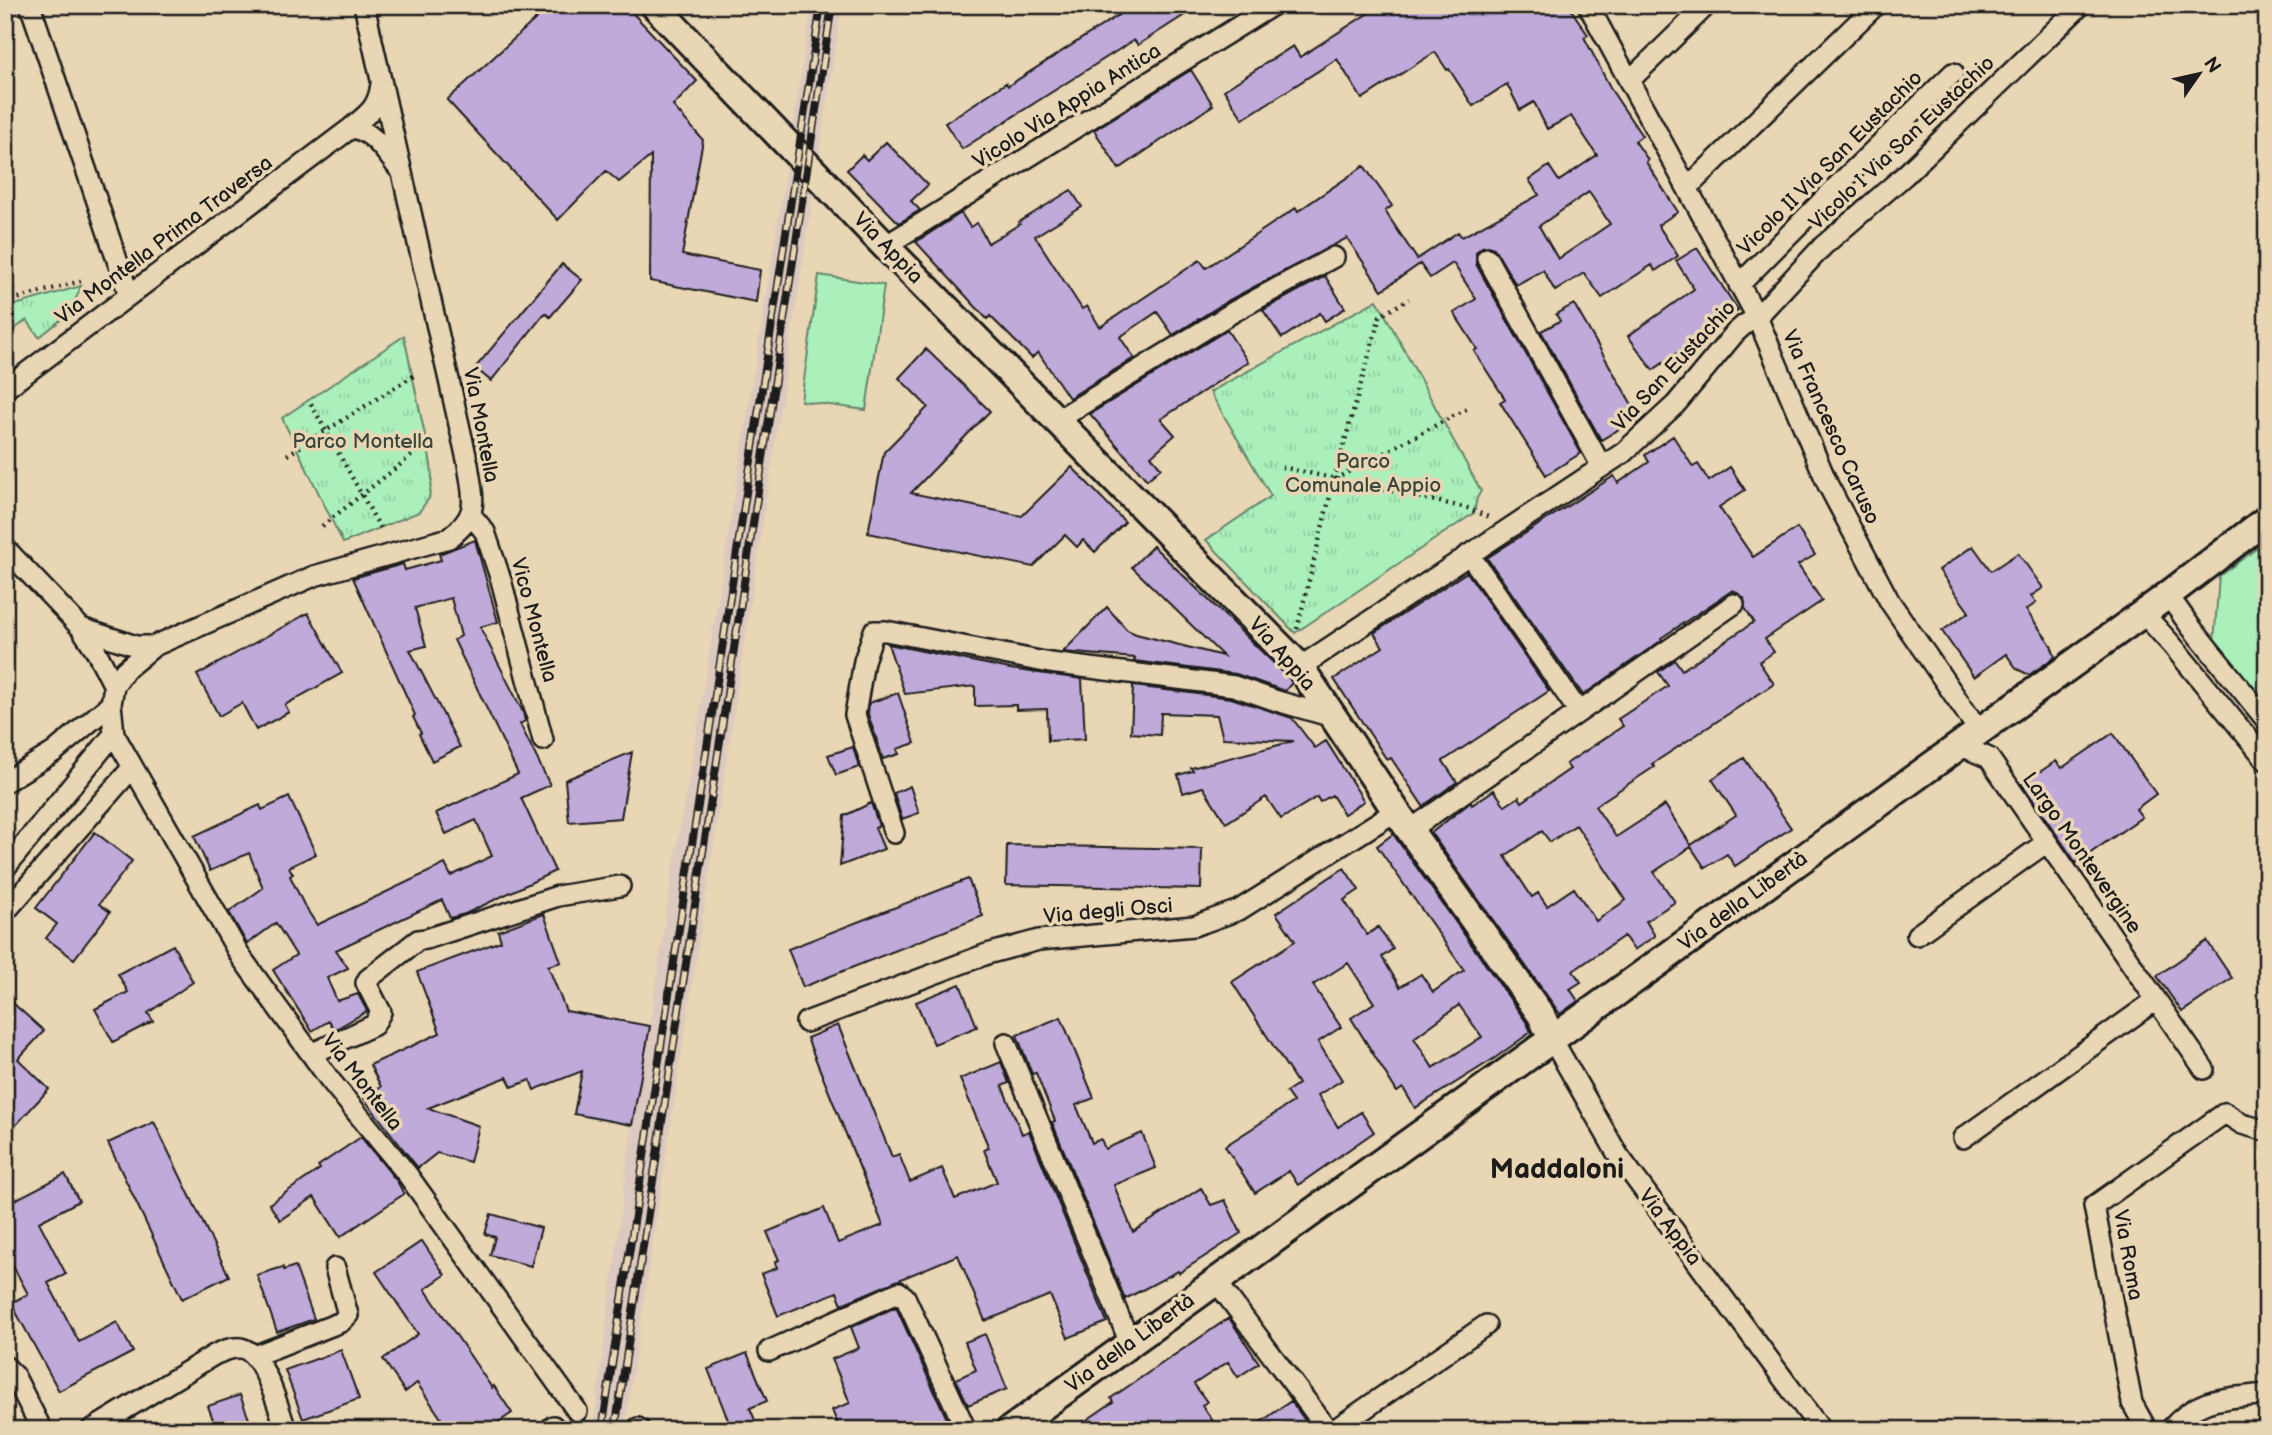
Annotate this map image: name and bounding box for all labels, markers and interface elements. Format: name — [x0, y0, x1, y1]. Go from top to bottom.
street label: Vicolo Via Appia Antica — [968, 38, 1166, 174]
north arrow — [2164, 38, 2234, 108]
street label: Vicolo I Via San Eustachio — [1804, 50, 2000, 236]
text: N — [2198, 53, 2225, 78]
street label: Vicolo II Via San Eustachio — [1732, 65, 1928, 261]
street label: Via Montella Prima Traversa — [51, 150, 277, 330]
street label: Via Appia — [848, 207, 928, 289]
street label: Via San Eustachio — [1607, 295, 1741, 437]
street label: Via Francesco Caruso — [1777, 326, 1885, 528]
street label: Via Montella — [458, 365, 504, 485]
park label: Parco Montella — [292, 429, 434, 454]
park label: Parco Comunale Appio — [1285, 449, 1441, 498]
street label: Vico Montella — [505, 555, 563, 685]
street label: Via Appia — [1243, 612, 1321, 696]
street label: Largo Montevergine — [2017, 768, 2147, 938]
street label: Via della Libertà — [1674, 846, 1812, 956]
street label: Via degli Osci — [1042, 893, 1174, 929]
street label: Via Montella — [316, 1028, 408, 1136]
district label: Maddaloni — [1490, 1153, 1624, 1186]
street label: Via Appia — [1633, 1184, 1707, 1270]
street label: Via Roma — [2108, 1208, 2148, 1302]
street label: Via della Libertà — [1061, 1288, 1199, 1398]

